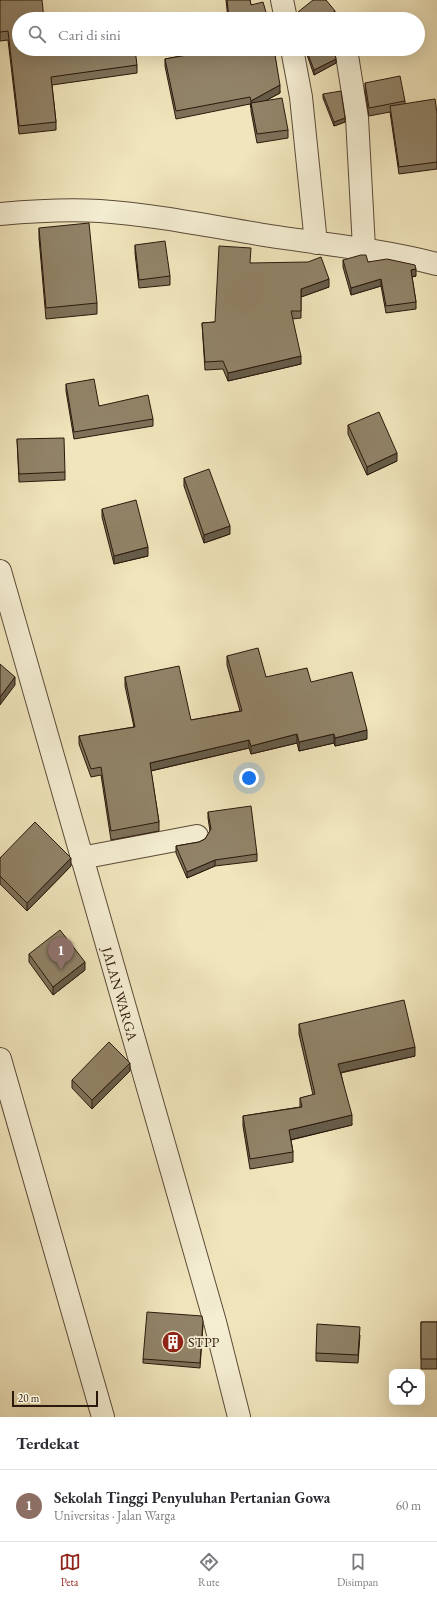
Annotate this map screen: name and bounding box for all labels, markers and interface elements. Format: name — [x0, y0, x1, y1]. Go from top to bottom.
search box — [12, 12, 425, 56]
icon: search — [26, 23, 48, 45]
text: Cari di sini — [58, 25, 121, 44]
your location — [239, 768, 259, 788]
pin: 1 — [48, 937, 74, 970]
street label: JALAN WARGA — [98, 944, 142, 1043]
building icon: STPP — [160, 1329, 186, 1355]
place label: STPP — [188, 1333, 220, 1351]
map controls — [389, 1369, 425, 1405]
button: locate — [389, 1369, 425, 1405]
scale bar — [12, 1389, 98, 1408]
text: 20 m — [18, 1391, 39, 1405]
text: Terdekat — [16, 1432, 79, 1454]
text: Sekolah Tinggi Penyuluhan Pertanian Gowa — [54, 1488, 330, 1507]
text: 1 — [26, 1497, 32, 1514]
text: 60 m — [396, 1497, 421, 1514]
text: Universitas · Jalan Warga — [54, 1507, 175, 1524]
tab: Peta — [59, 1551, 81, 1589]
tab: Rute — [198, 1551, 220, 1589]
tab: Disimpan — [337, 1551, 378, 1589]

